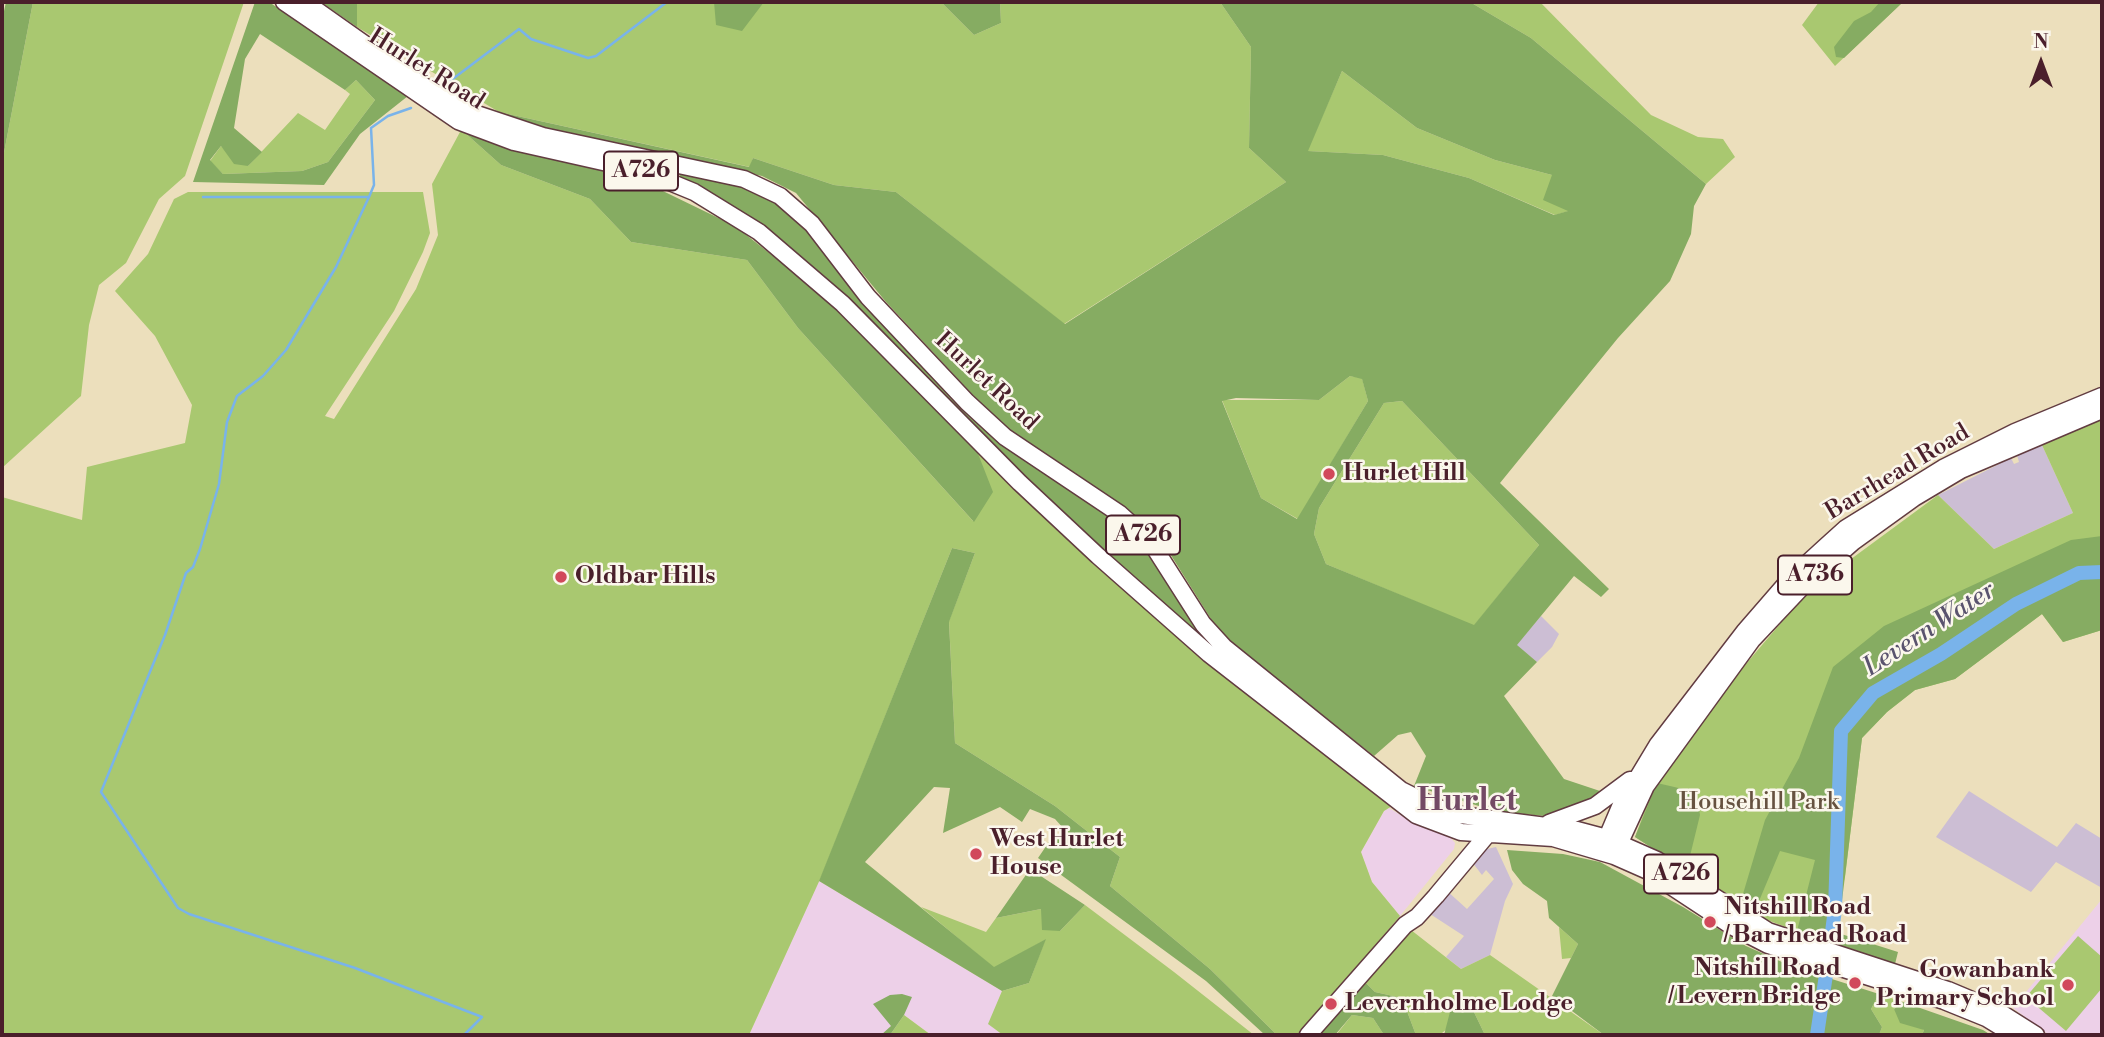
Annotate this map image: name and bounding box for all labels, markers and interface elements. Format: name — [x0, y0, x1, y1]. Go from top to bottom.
street label: Hurlet Road — [363, 23, 489, 117]
north arrow — [2006, 28, 2076, 98]
text: N — [2033, 30, 2049, 54]
road number: A726 — [604, 152, 678, 190]
street label: Hurlet Road — [928, 327, 1044, 437]
street label: Barrhead Road — [1821, 419, 1975, 527]
place label: Hurlet Hill — [1343, 460, 1466, 488]
marker: Hurlet Hill — [1321, 466, 1337, 482]
road number: A726 — [1106, 516, 1180, 554]
road number: A736 — [1778, 555, 1852, 594]
place label: Oldbar Hills — [575, 563, 715, 591]
marker: Oldbar Hills — [553, 569, 569, 585]
water label: Levern Water — [1858, 576, 2002, 684]
district label: Hurlet — [1417, 783, 1517, 821]
park label: Househill Park — [1679, 789, 1839, 817]
place label: West Hurlet House — [990, 826, 1124, 882]
marker: West Hurlet House — [968, 846, 984, 862]
road number: A726 — [1644, 854, 1718, 894]
place label: Nitshill Road / Barrhead Road — [1724, 894, 1907, 950]
marker: Nitshill Road / Barrhead Road — [1702, 914, 1718, 930]
place label: Nitshill Road / Levern Bridge — [1668, 955, 1841, 1011]
place label: Gowanbank Primary School — [1876, 957, 2054, 1013]
marker: Nitshill Road / Levern Bridge — [1847, 975, 1863, 991]
marker: Gowanbank Primary School — [2060, 977, 2076, 993]
place label: Levernholme Lodge — [1345, 990, 1573, 1018]
marker: Levernholme Lodge — [1323, 996, 1339, 1012]

